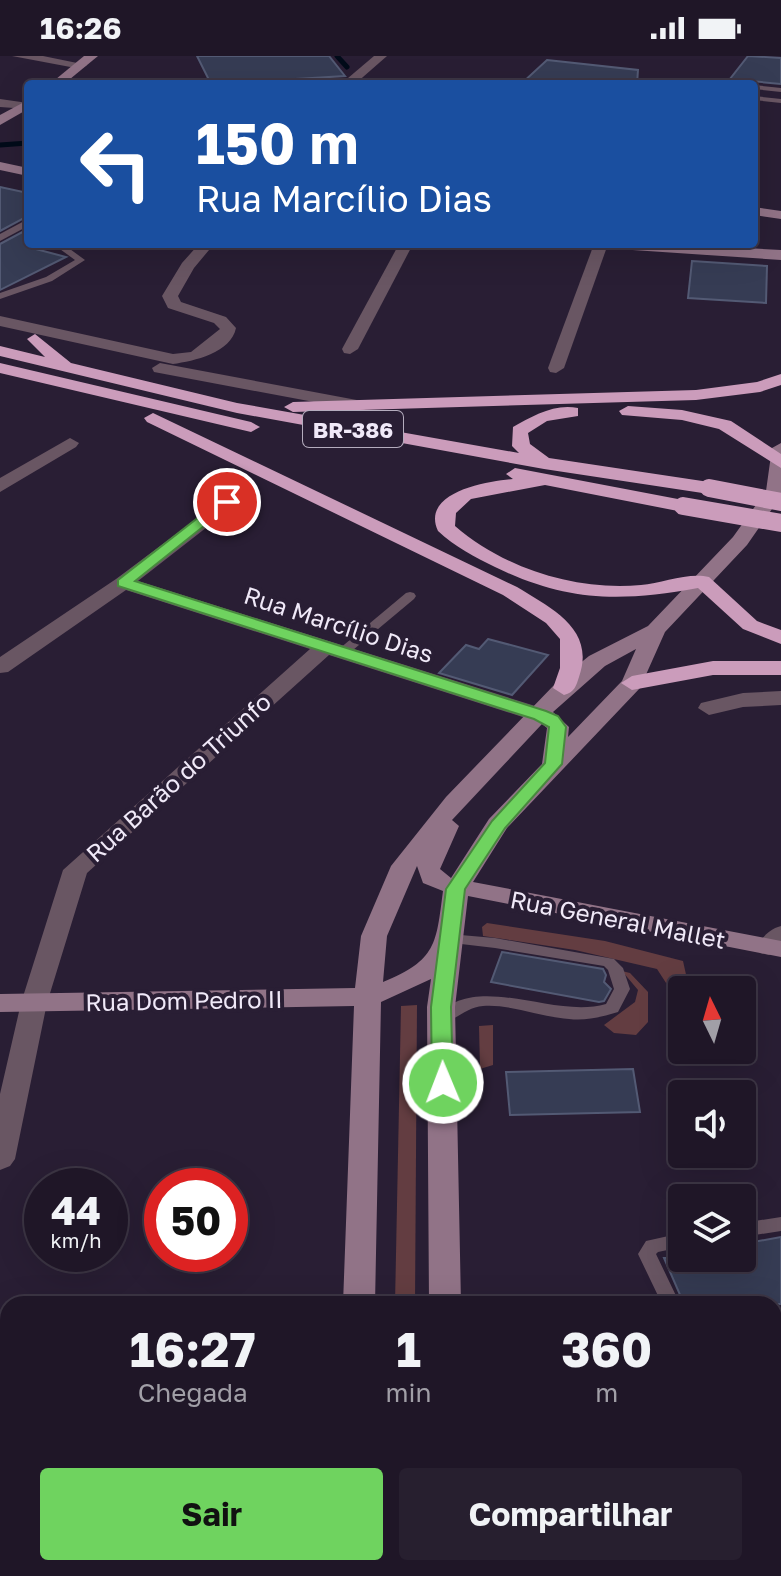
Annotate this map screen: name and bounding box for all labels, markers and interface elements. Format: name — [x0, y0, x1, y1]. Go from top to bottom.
text: 16:26 — [40, 10, 121, 46]
text: 150 m — [196, 109, 358, 176]
icon: left — [64, 112, 168, 216]
text: Rua Marcílio Dias — [196, 177, 492, 220]
road number: BR-386 — [303, 411, 403, 447]
pin — [193, 468, 261, 536]
icon: arrive — [205, 480, 249, 524]
street label: Rua Marcílio Dias — [241, 580, 437, 668]
street label: Rua Barão do Triunfo — [80, 686, 276, 868]
street label: Rua General Mallet — [508, 884, 728, 954]
north arrow — [668, 976, 756, 1064]
map controls — [668, 976, 756, 1272]
street label: Rua Dom Pedro II — [85, 984, 283, 1016]
position arrow — [401, 1041, 485, 1125]
button: sound — [668, 1080, 756, 1168]
speed limit sign: 50 — [144, 1168, 248, 1272]
button: layers — [668, 1184, 756, 1272]
text: 44 — [51, 1186, 101, 1234]
text: km/h — [51, 1228, 101, 1252]
text: 16:27 — [130, 1320, 256, 1378]
text: 1 — [396, 1320, 421, 1378]
text: 360 — [561, 1320, 652, 1378]
text: Chegada — [138, 1377, 248, 1408]
text: min — [386, 1377, 431, 1408]
text: m — [595, 1377, 618, 1408]
button: Sair — [40, 1468, 383, 1560]
button: Compartilhar — [399, 1468, 742, 1560]

